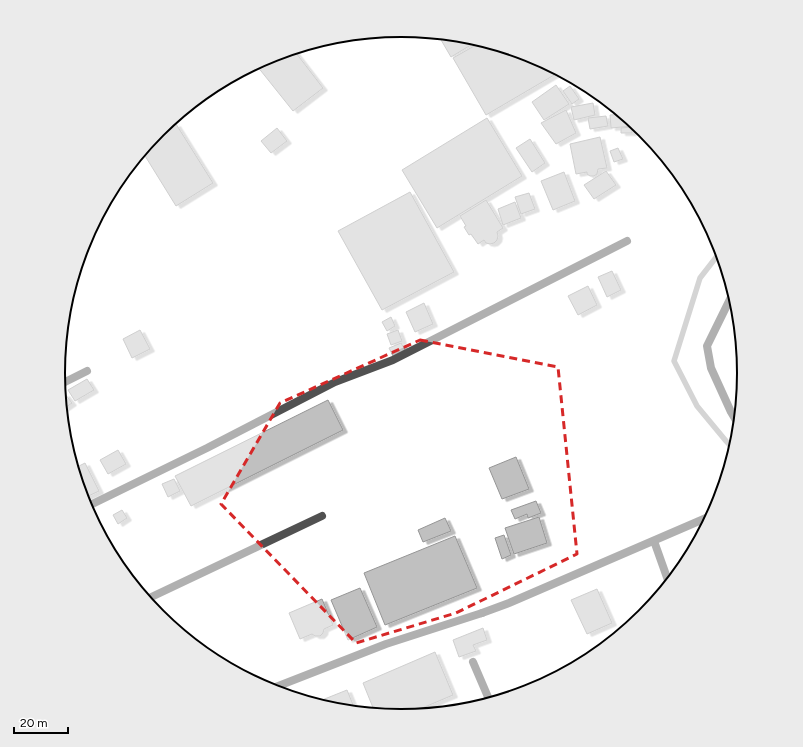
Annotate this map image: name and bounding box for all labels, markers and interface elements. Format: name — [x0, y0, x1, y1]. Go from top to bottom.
scale bar — [14, 709, 68, 735]
text: 20 m — [20, 716, 48, 730]

